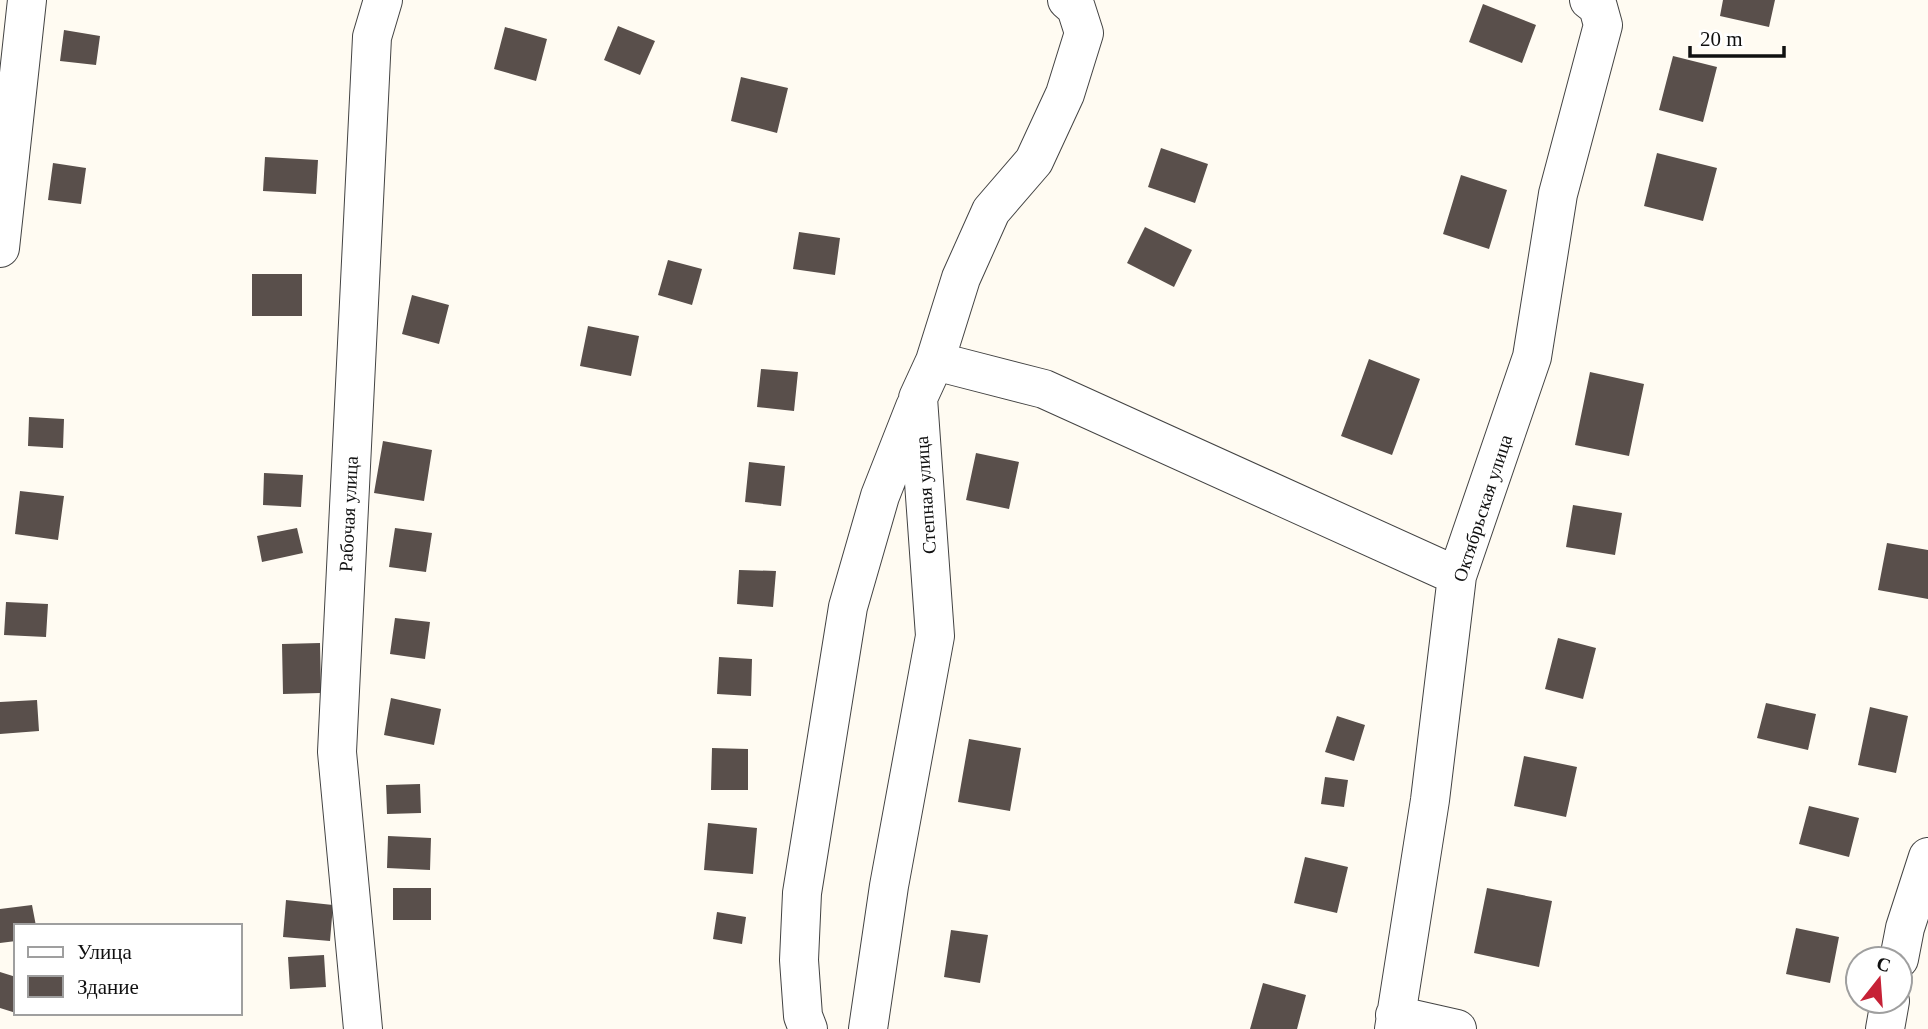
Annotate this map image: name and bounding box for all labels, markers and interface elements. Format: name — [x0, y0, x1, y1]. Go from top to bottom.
scale bar — [1690, 14, 1784, 58]
text: 20 m — [1700, 27, 1743, 51]
street label: Октябрьская улица — [1449, 431, 1516, 584]
street label: Степная улица — [911, 435, 940, 555]
street label: Рабочая улица — [335, 455, 362, 573]
legend — [14, 924, 242, 1015]
text: Улица — [77, 940, 132, 964]
north arrow — [1844, 945, 1914, 1015]
text: С — [1874, 952, 1893, 976]
text: Здание — [77, 975, 139, 999]

